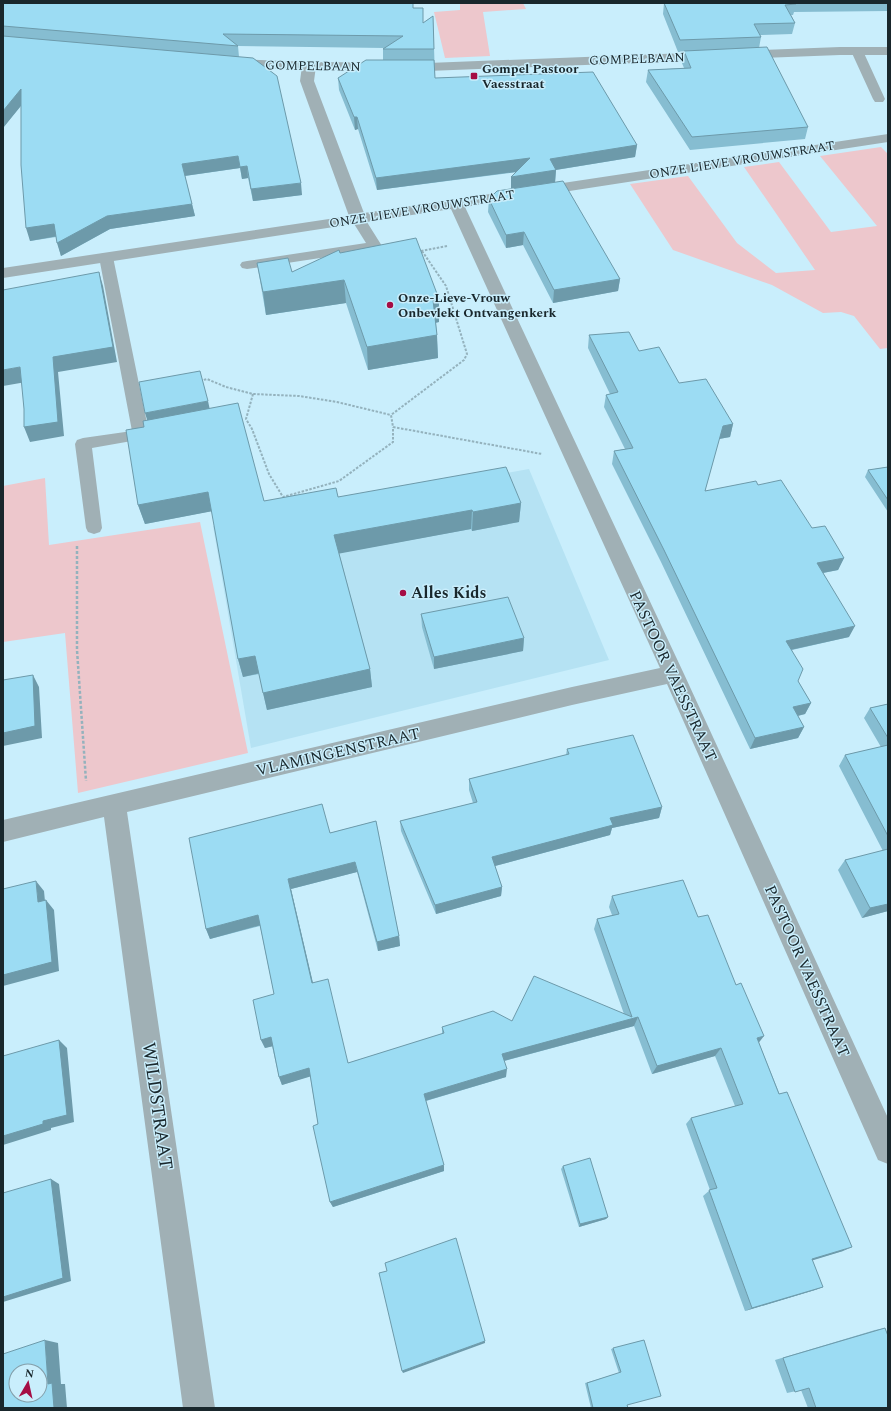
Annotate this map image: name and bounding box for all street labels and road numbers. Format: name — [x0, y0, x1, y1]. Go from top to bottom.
street label: GOMPELBAAN — [589, 47, 685, 71]
street label: GOMPELBAAN — [265, 55, 361, 77]
street label: ONZE LIEVE VROUWSTRAAT — [648, 135, 836, 185]
street label: ONZE LIEVE VROUWSTRAAT — [328, 184, 516, 234]
street label: PASTOOR VAESSTRAAT — [623, 587, 723, 766]
street label: VLAMINGENSTRAAT — [254, 721, 422, 783]
street label: PASTOOR VAESSTRAAT — [758, 881, 856, 1061]
street label: WILDSTRAAT — [134, 1040, 180, 1172]

